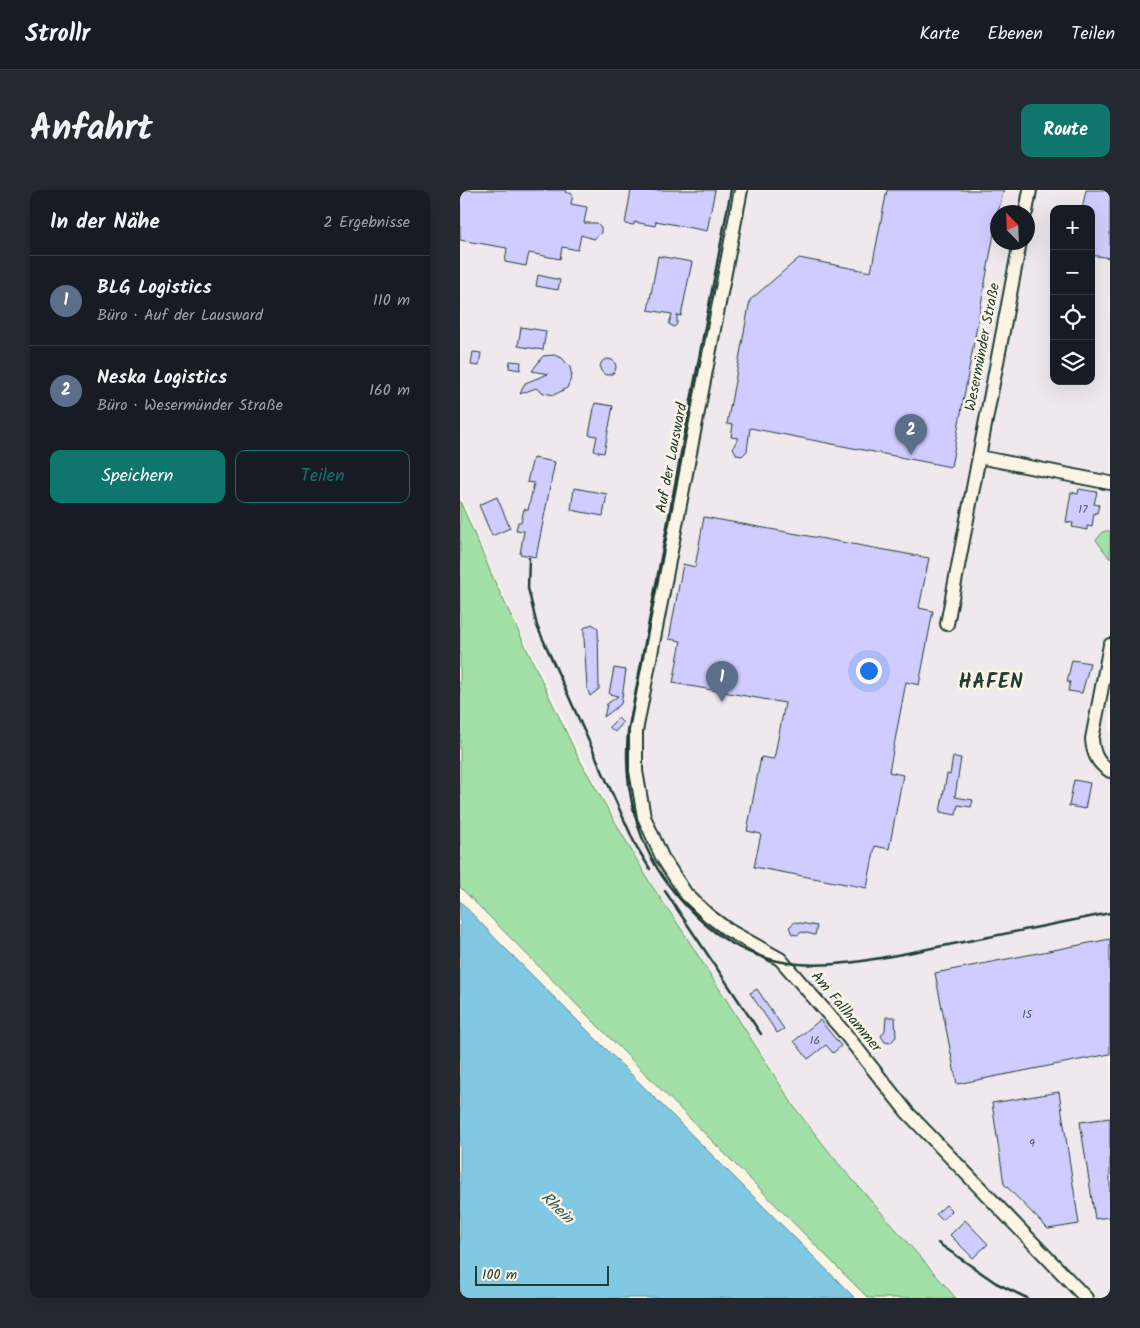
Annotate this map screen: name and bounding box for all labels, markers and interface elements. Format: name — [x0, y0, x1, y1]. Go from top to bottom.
text: Strollr — [25, 15, 90, 54]
text: Karte — [919, 20, 960, 49]
text: Ebenen — [988, 20, 1043, 49]
text: Teilen — [1071, 20, 1115, 49]
text: Anfahrt — [30, 102, 153, 158]
button: Route — [1021, 104, 1110, 157]
north arrow — [990, 205, 1035, 250]
map controls — [1050, 205, 1095, 385]
button: + — [1050, 205, 1095, 250]
text: In der Nähe — [50, 206, 160, 239]
text: 2 Ergebnisse — [323, 210, 410, 235]
button: − — [1050, 250, 1095, 295]
text: BLG Logistics — [97, 273, 212, 303]
street label: Wesermünder Straße — [959, 281, 1007, 413]
text: 1 — [64, 288, 68, 313]
text: 110 m — [373, 288, 410, 313]
button: locate — [1050, 295, 1095, 340]
text: Büro · Auf der Lausward — [97, 303, 263, 328]
button: layers — [1050, 340, 1095, 385]
text: Neska Logistics — [97, 363, 227, 393]
text: 2 — [61, 378, 71, 403]
text: 160 m — [369, 378, 410, 403]
text: Büro · Wesermünder Straße — [97, 393, 283, 418]
street label: Auf der Lausward — [650, 400, 695, 515]
pin: 2 — [895, 414, 927, 455]
button: Speichern — [50, 450, 225, 503]
button: Teilen — [235, 450, 410, 503]
house number: 17 — [1078, 500, 1088, 519]
your location — [856, 658, 882, 684]
pin: 1 — [706, 661, 738, 702]
district label: HAFEN — [958, 667, 1024, 699]
street label: Am Fallhammer — [805, 966, 888, 1059]
house number: 15 — [1022, 1005, 1034, 1024]
house number: 16 — [810, 1031, 820, 1050]
house number: 9 — [1029, 1134, 1035, 1153]
water label: Rhein — [535, 1186, 580, 1231]
scale bar — [475, 1263, 609, 1286]
text: 100 m — [482, 1264, 517, 1286]

